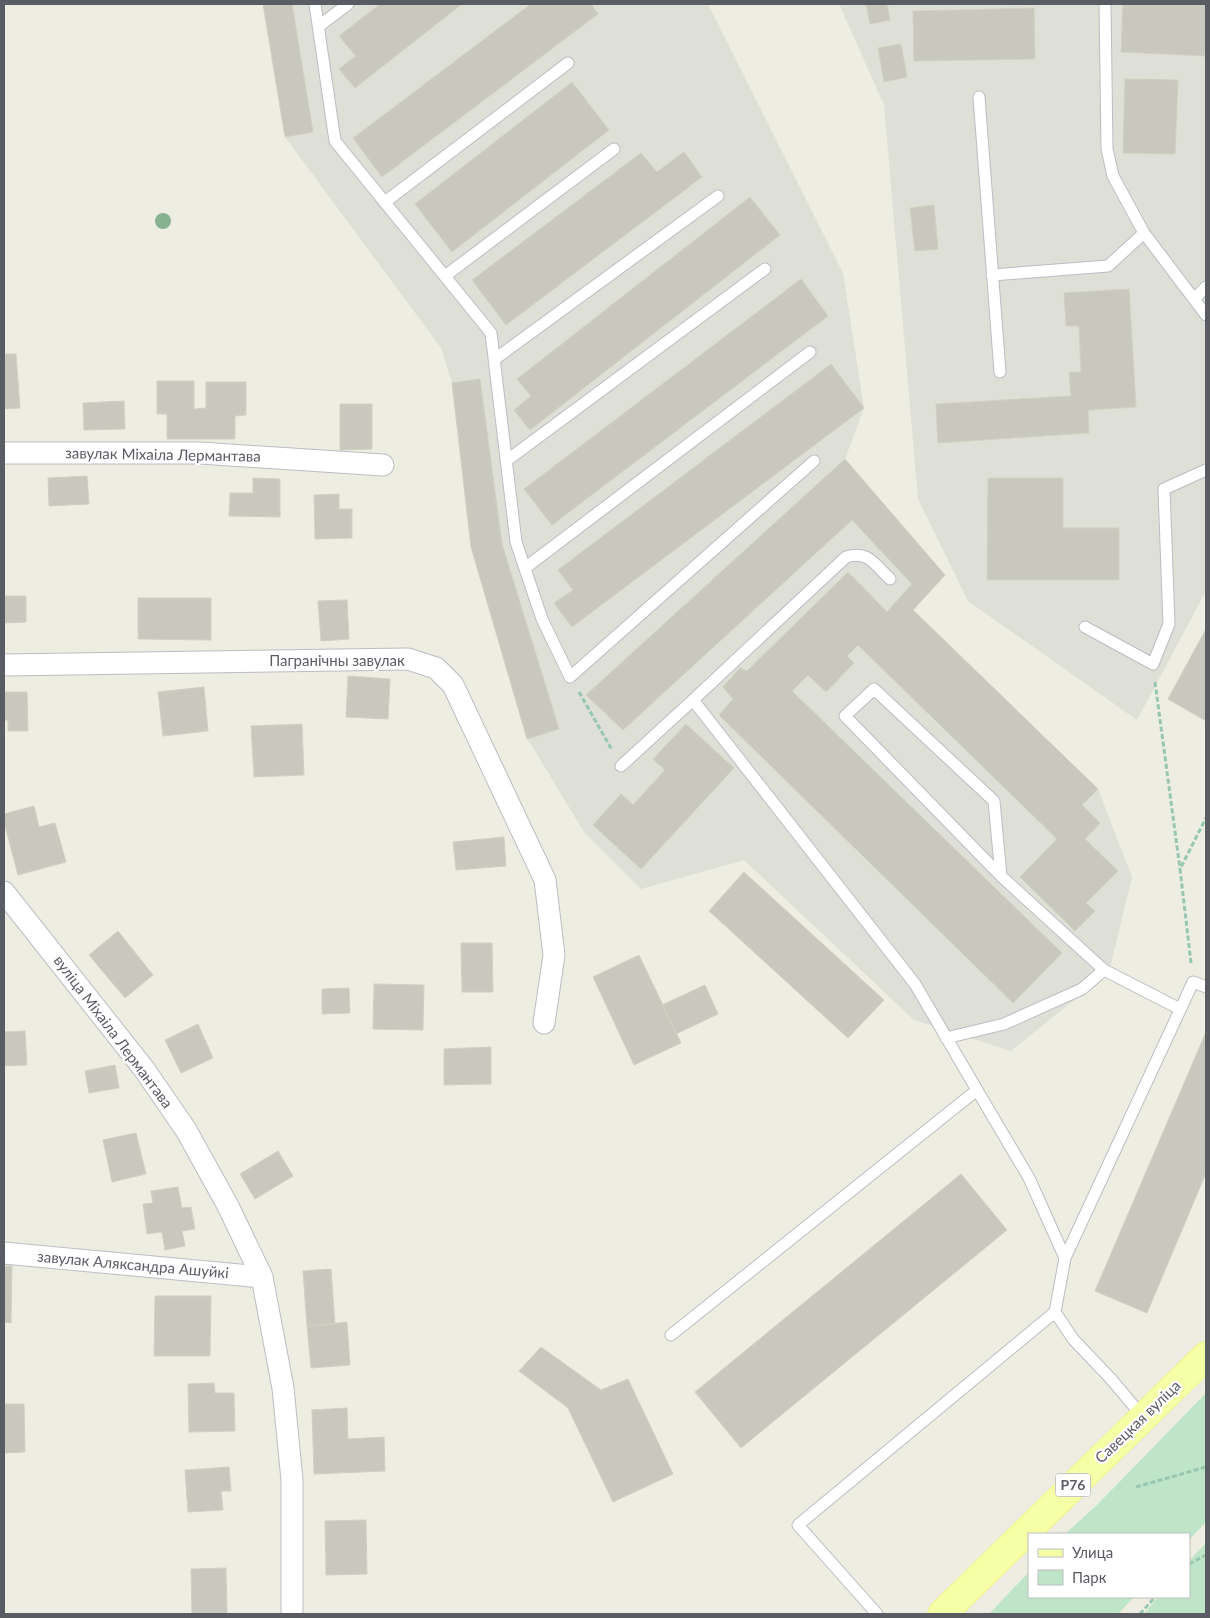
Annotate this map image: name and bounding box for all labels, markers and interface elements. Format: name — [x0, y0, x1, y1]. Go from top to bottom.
street label: завулак Міхаіла Лермантава — [65, 443, 261, 465]
street label: Пагранічны завулак — [269, 651, 405, 669]
street label: вуліца Міхаіла Лермантава — [51, 952, 177, 1111]
street label: завулак Аляксандра Ашуйкі — [36, 1247, 230, 1281]
street label: Савецкая вуліца — [1091, 1376, 1184, 1466]
road number: Р76 — [1056, 1474, 1090, 1496]
legend — [1028, 1533, 1190, 1598]
text: Улица — [1072, 1543, 1113, 1561]
text: Парк — [1072, 1568, 1107, 1586]

